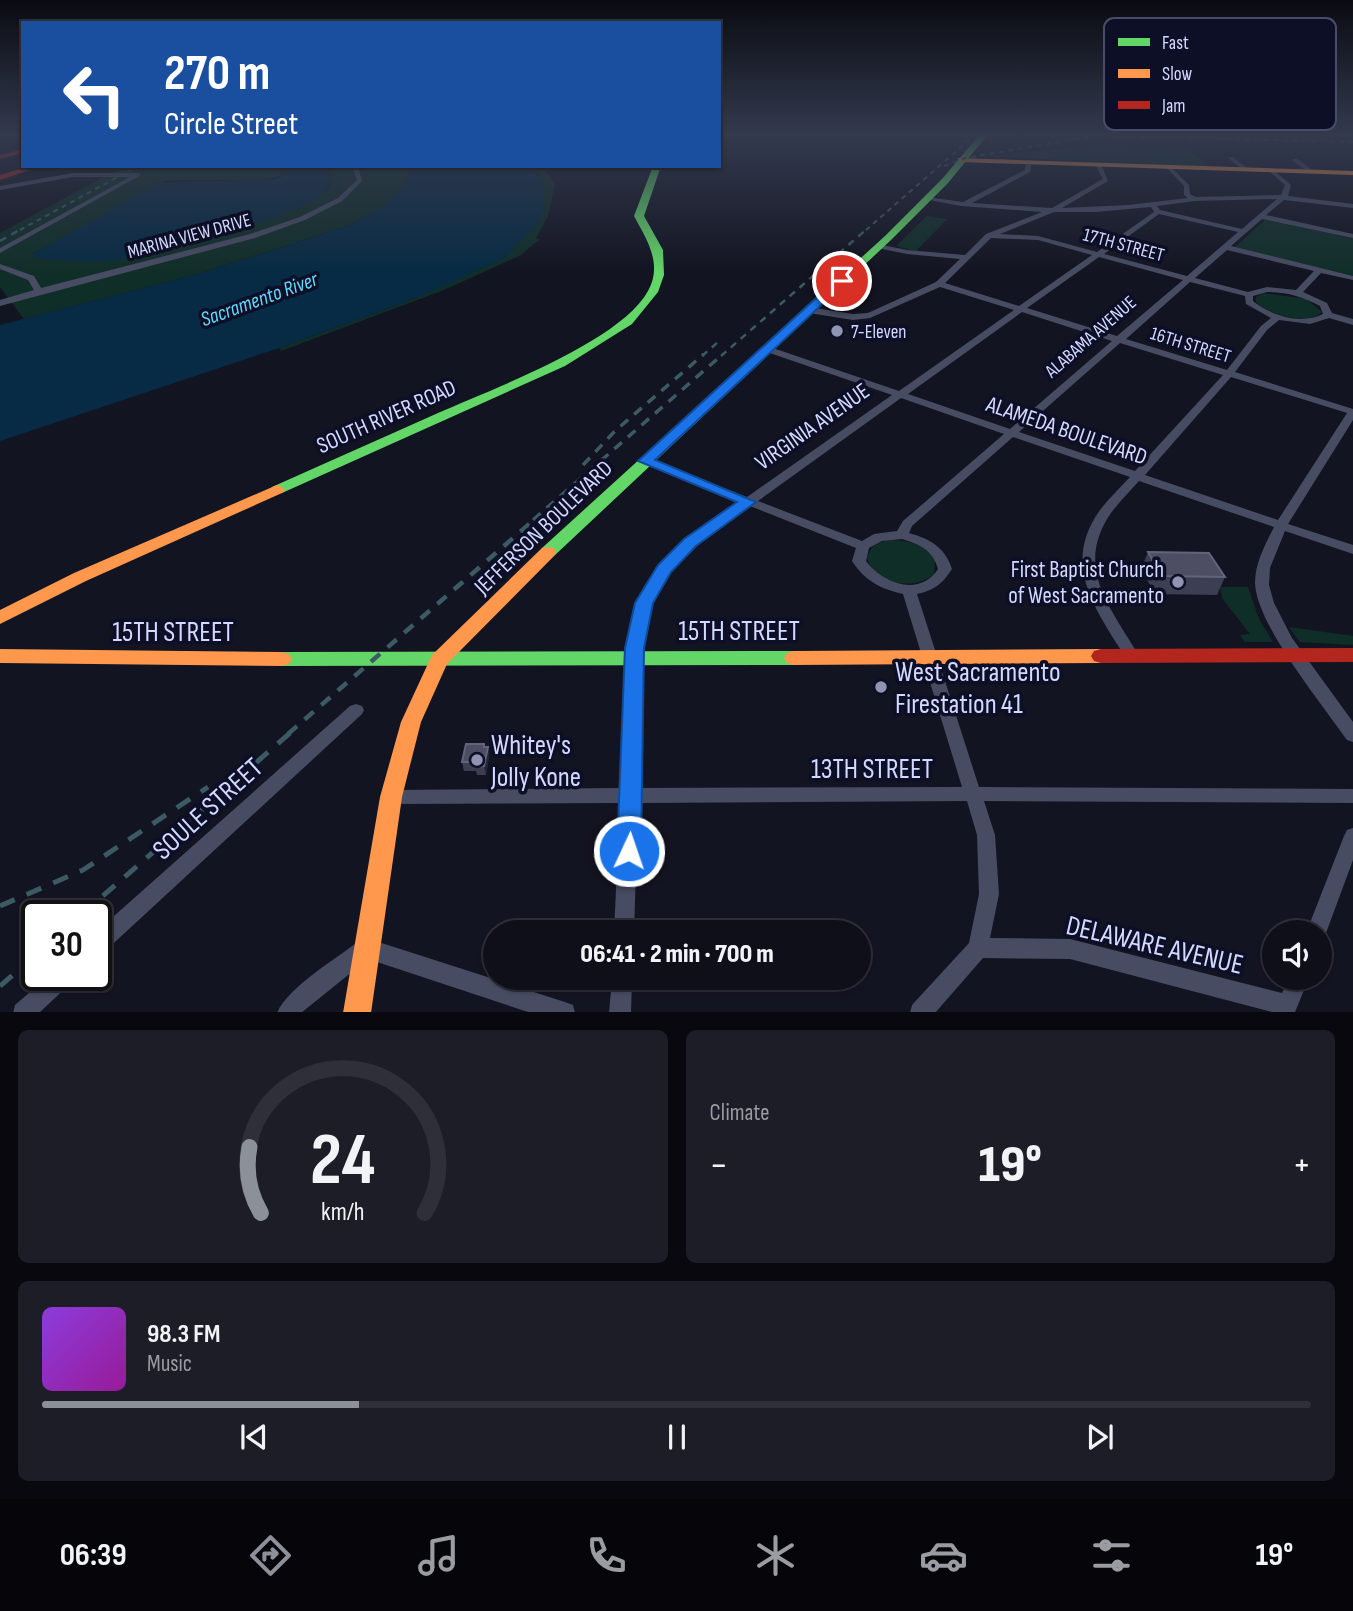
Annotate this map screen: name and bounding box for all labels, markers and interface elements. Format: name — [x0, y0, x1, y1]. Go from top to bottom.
legend — [1104, 18, 1336, 130]
text: Fast — [1162, 32, 1189, 55]
text: 270 m — [164, 45, 270, 104]
icon: left — [49, 49, 140, 140]
text: Slow — [1162, 63, 1192, 86]
text: Jam — [1161, 95, 1185, 118]
text: Circle Street — [164, 105, 298, 144]
street label: MARINA VIEW DRIVE — [125, 209, 254, 264]
street label: 17TH STREET — [1081, 224, 1167, 267]
pin — [812, 251, 872, 311]
icon: arrive — [823, 262, 861, 300]
water label: Sacramento River — [197, 266, 322, 332]
street label: ALABAMA AVENUE — [1040, 291, 1141, 384]
place label: 7-Eleven — [851, 321, 906, 344]
street label: 16TH STREET — [1147, 322, 1234, 369]
marker: 7-Eleven — [829, 323, 845, 339]
street label: SOUTH RIVER ROAD — [312, 374, 460, 460]
street label: VIRGINIA AVENUE — [750, 377, 875, 476]
street label: ALAMEDA BOULEVARD — [981, 390, 1151, 472]
street label: JEFFERSON BOULEVARD — [468, 455, 619, 601]
place label: First Baptist Church of West Sacramento — [1008, 556, 1164, 610]
marker: First Baptist Church of West Sacramento — [1170, 574, 1186, 590]
street label: 15TH STREET — [678, 615, 800, 648]
street label: 15TH STREET — [112, 616, 234, 649]
place label: West Sacramento Firestation 41 — [895, 656, 1061, 721]
marker: West Sacramento Firestation 41 — [873, 679, 889, 695]
place label: Whitey's Jolly Kone — [490, 729, 581, 794]
street label: SOULE STREET — [146, 751, 270, 867]
marker: Whitey's Jolly Kone — [469, 752, 485, 768]
street label: 13TH STREET — [811, 753, 933, 786]
position arrow — [592, 814, 666, 888]
speed limit sign: 30 — [21, 900, 112, 991]
street label: DELAWARE AVENUE — [1063, 909, 1246, 982]
map controls — [1262, 920, 1332, 990]
button: sound — [1262, 920, 1332, 990]
text: 06:41 · 2 min · 700 m — [580, 939, 774, 970]
text: Climate — [710, 1099, 769, 1127]
text: 24 — [310, 1117, 375, 1205]
text: 19° — [979, 1134, 1042, 1197]
text: − — [710, 1143, 728, 1188]
text: + — [1292, 1143, 1311, 1188]
text: km/h — [321, 1196, 364, 1227]
text: 98.3 FM — [147, 1319, 220, 1350]
text: Music — [147, 1350, 192, 1378]
icon: previous — [235, 1418, 273, 1456]
icon: pause — [658, 1418, 696, 1456]
icon: next — [1081, 1418, 1119, 1456]
icon: directions — [246, 1531, 295, 1580]
icon: music — [414, 1531, 463, 1580]
icon: phone — [582, 1531, 631, 1580]
icon: climate — [751, 1531, 800, 1580]
icon: car — [919, 1531, 968, 1580]
icon: filters — [1087, 1531, 1136, 1580]
text: 06:39 — [60, 1536, 127, 1575]
text: 19° — [1256, 1536, 1293, 1575]

